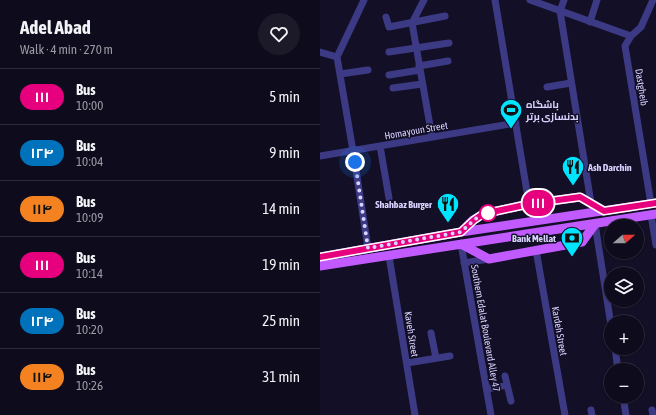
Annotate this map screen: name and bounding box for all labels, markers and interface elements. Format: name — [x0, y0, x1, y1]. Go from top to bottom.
button: heart — [258, 13, 300, 55]
text: Adel Abad — [20, 16, 91, 38]
text: Walk · 4 min · 270 m — [20, 42, 113, 57]
street label: Dastgheib — [633, 68, 650, 107]
text: Bus — [76, 81, 96, 98]
text: 5 min — [269, 88, 300, 105]
text: ۱۱۱ — [35, 89, 49, 105]
sports icon: باشگاه بدنسازی برتر — [498, 97, 524, 130]
text: 10:00 — [76, 98, 103, 113]
place label: باشگاه بدنسازی برتر — [525, 99, 579, 123]
street label: Homayoun Street — [384, 119, 449, 141]
text: Bus — [76, 137, 96, 154]
text: 9 min — [269, 144, 300, 161]
text: ۱۲۴ — [31, 145, 53, 161]
your location — [345, 152, 365, 172]
text: 10:04 — [76, 154, 103, 169]
restaurant icon: Ash Darchin — [560, 154, 586, 187]
place label: Ash Darchin — [587, 162, 632, 173]
line badge: ۱۱۱ — [515, 190, 561, 216]
restaurant icon: Shahbaz Burger — [435, 191, 461, 224]
text: Bus — [76, 193, 96, 210]
text: ۱۱۱ — [531, 195, 545, 211]
place label: Shahbaz Burger — [375, 199, 433, 210]
text: 14 min — [262, 200, 300, 217]
text: ۱۱۴ — [32, 201, 52, 217]
unlabelled marker — [479, 204, 497, 222]
text: 10:09 — [76, 210, 103, 225]
north arrow — [604, 219, 644, 259]
map controls — [604, 219, 644, 403]
bank icon: Bank Mellat — [559, 225, 585, 258]
place label: Bank Mellat — [512, 233, 556, 244]
text: Bus — [76, 249, 96, 266]
text: 19 min — [262, 256, 300, 273]
text: ۱۱۱ — [35, 257, 49, 273]
street label: Southern Edalat Boulevard Alley 47 — [469, 264, 502, 393]
text: 10:14 — [76, 266, 103, 281]
button: layers — [604, 267, 644, 307]
text: Bus — [76, 305, 96, 322]
street label: Kardeh Street — [550, 306, 569, 357]
street label: Kaveh Street — [402, 310, 421, 358]
text: 25 min — [262, 312, 300, 329]
text: ۱۲۴ — [31, 313, 53, 329]
button: + — [604, 315, 644, 355]
text: 10:20 — [76, 322, 103, 337]
text: Bus — [76, 361, 96, 378]
button: − — [604, 363, 644, 403]
text: 31 min — [262, 368, 300, 385]
text: ۱۱۴ — [32, 369, 52, 385]
text: 10:26 — [76, 378, 103, 393]

